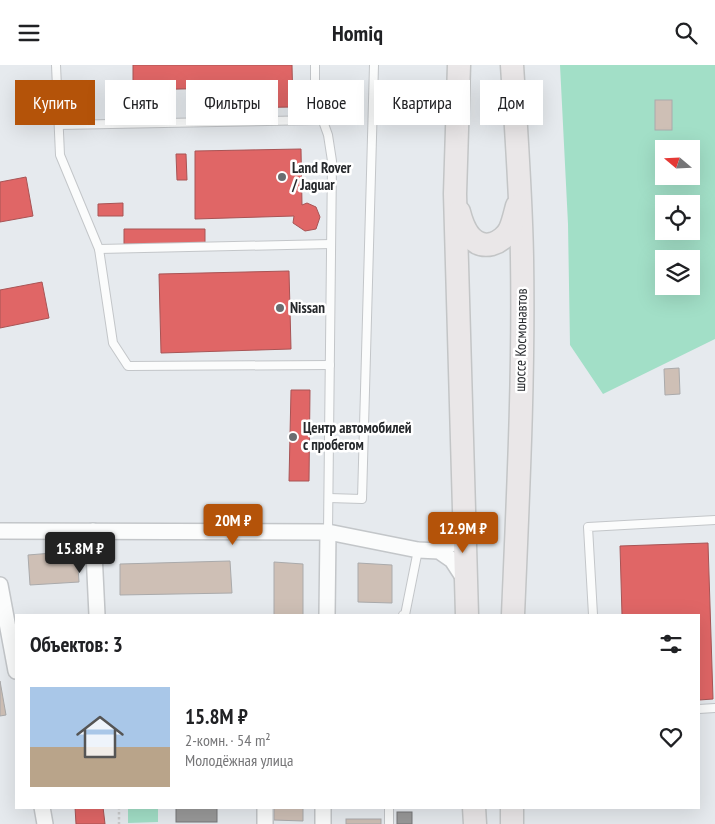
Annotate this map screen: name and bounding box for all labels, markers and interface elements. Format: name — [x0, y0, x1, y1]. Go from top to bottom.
icon: menu — [15, 19, 43, 47]
text: Homiq — [332, 19, 383, 47]
icon: search — [672, 19, 700, 47]
chip: Купить — [15, 80, 95, 125]
chip: Снять — [105, 80, 176, 125]
chip: Фильтры — [186, 80, 278, 125]
chip: Новое — [288, 80, 364, 125]
chip: Квартира — [374, 80, 470, 125]
chip: Дом — [480, 80, 543, 125]
north arrow — [655, 140, 700, 185]
map controls — [655, 140, 700, 295]
place label: Land Rover / Jaguar — [291, 158, 352, 194]
marker: Land Rover / Jaguar — [276, 171, 288, 183]
button: locate — [655, 195, 700, 240]
button: layers — [655, 250, 700, 295]
street label: шоссе Космонавтов — [510, 288, 531, 392]
place label: Nissan — [290, 298, 325, 317]
marker: Nissan — [274, 302, 286, 314]
place label: Центр автомобилей с пробегом — [303, 418, 412, 454]
marker: Центр автомобилей с пробегом — [287, 431, 299, 443]
pin: 20M ₽ — [198, 503, 268, 546]
text: 20M ₽ — [215, 510, 251, 530]
pin: 12.9M ₽ — [417, 511, 509, 554]
text: 12.9M ₽ — [439, 518, 487, 538]
pin: 15.8M ₽ — [34, 531, 126, 574]
text: 15.8M ₽ — [56, 538, 104, 558]
icon: filters — [657, 630, 685, 658]
text: Объектов: 3 — [30, 631, 123, 658]
text: 15.8M ₽ — [185, 703, 248, 730]
icon: home — [70, 707, 130, 767]
icon: heart — [657, 723, 685, 751]
text: 2-комн. · 54 m² — [185, 730, 271, 750]
text: Молодёжная улица — [185, 750, 293, 770]

